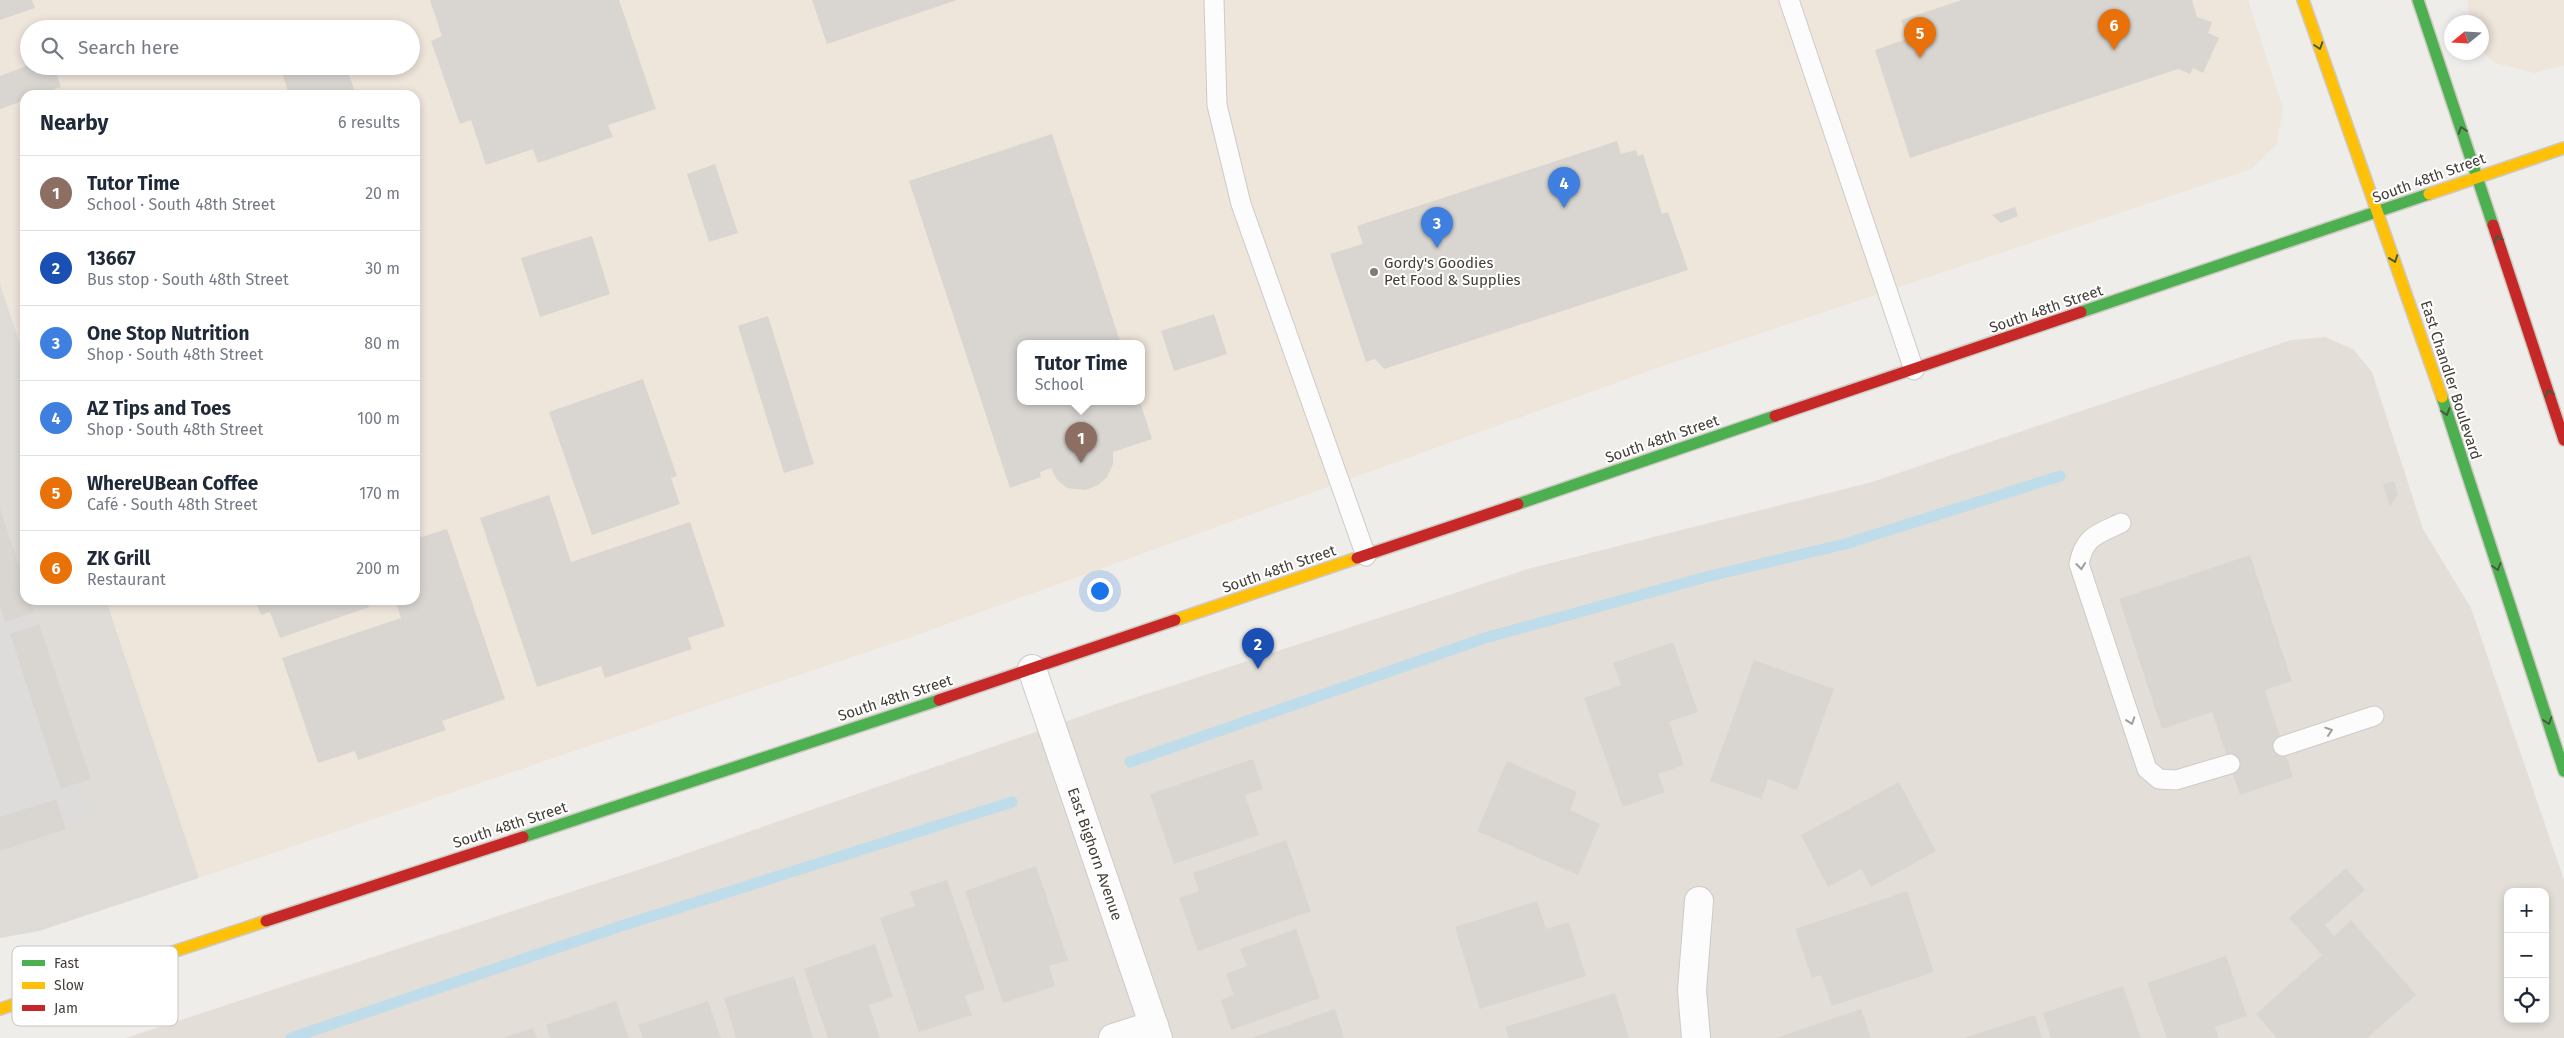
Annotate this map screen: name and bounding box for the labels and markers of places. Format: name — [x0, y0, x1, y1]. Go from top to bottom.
pin: 6 — [2098, 9, 2130, 50]
pin: 5 — [1904, 17, 1936, 58]
pin: 4 — [1548, 167, 1580, 208]
pin: 3 — [1421, 207, 1453, 248]
place label: Gordy's Goodies Pet Food & Supplies — [1384, 254, 1521, 289]
marker: Gordy's Goodies Pet Food & Supplies — [1368, 266, 1380, 278]
pin: 1 — [1065, 422, 1097, 463]
pin: 2 — [1242, 628, 1274, 669]

